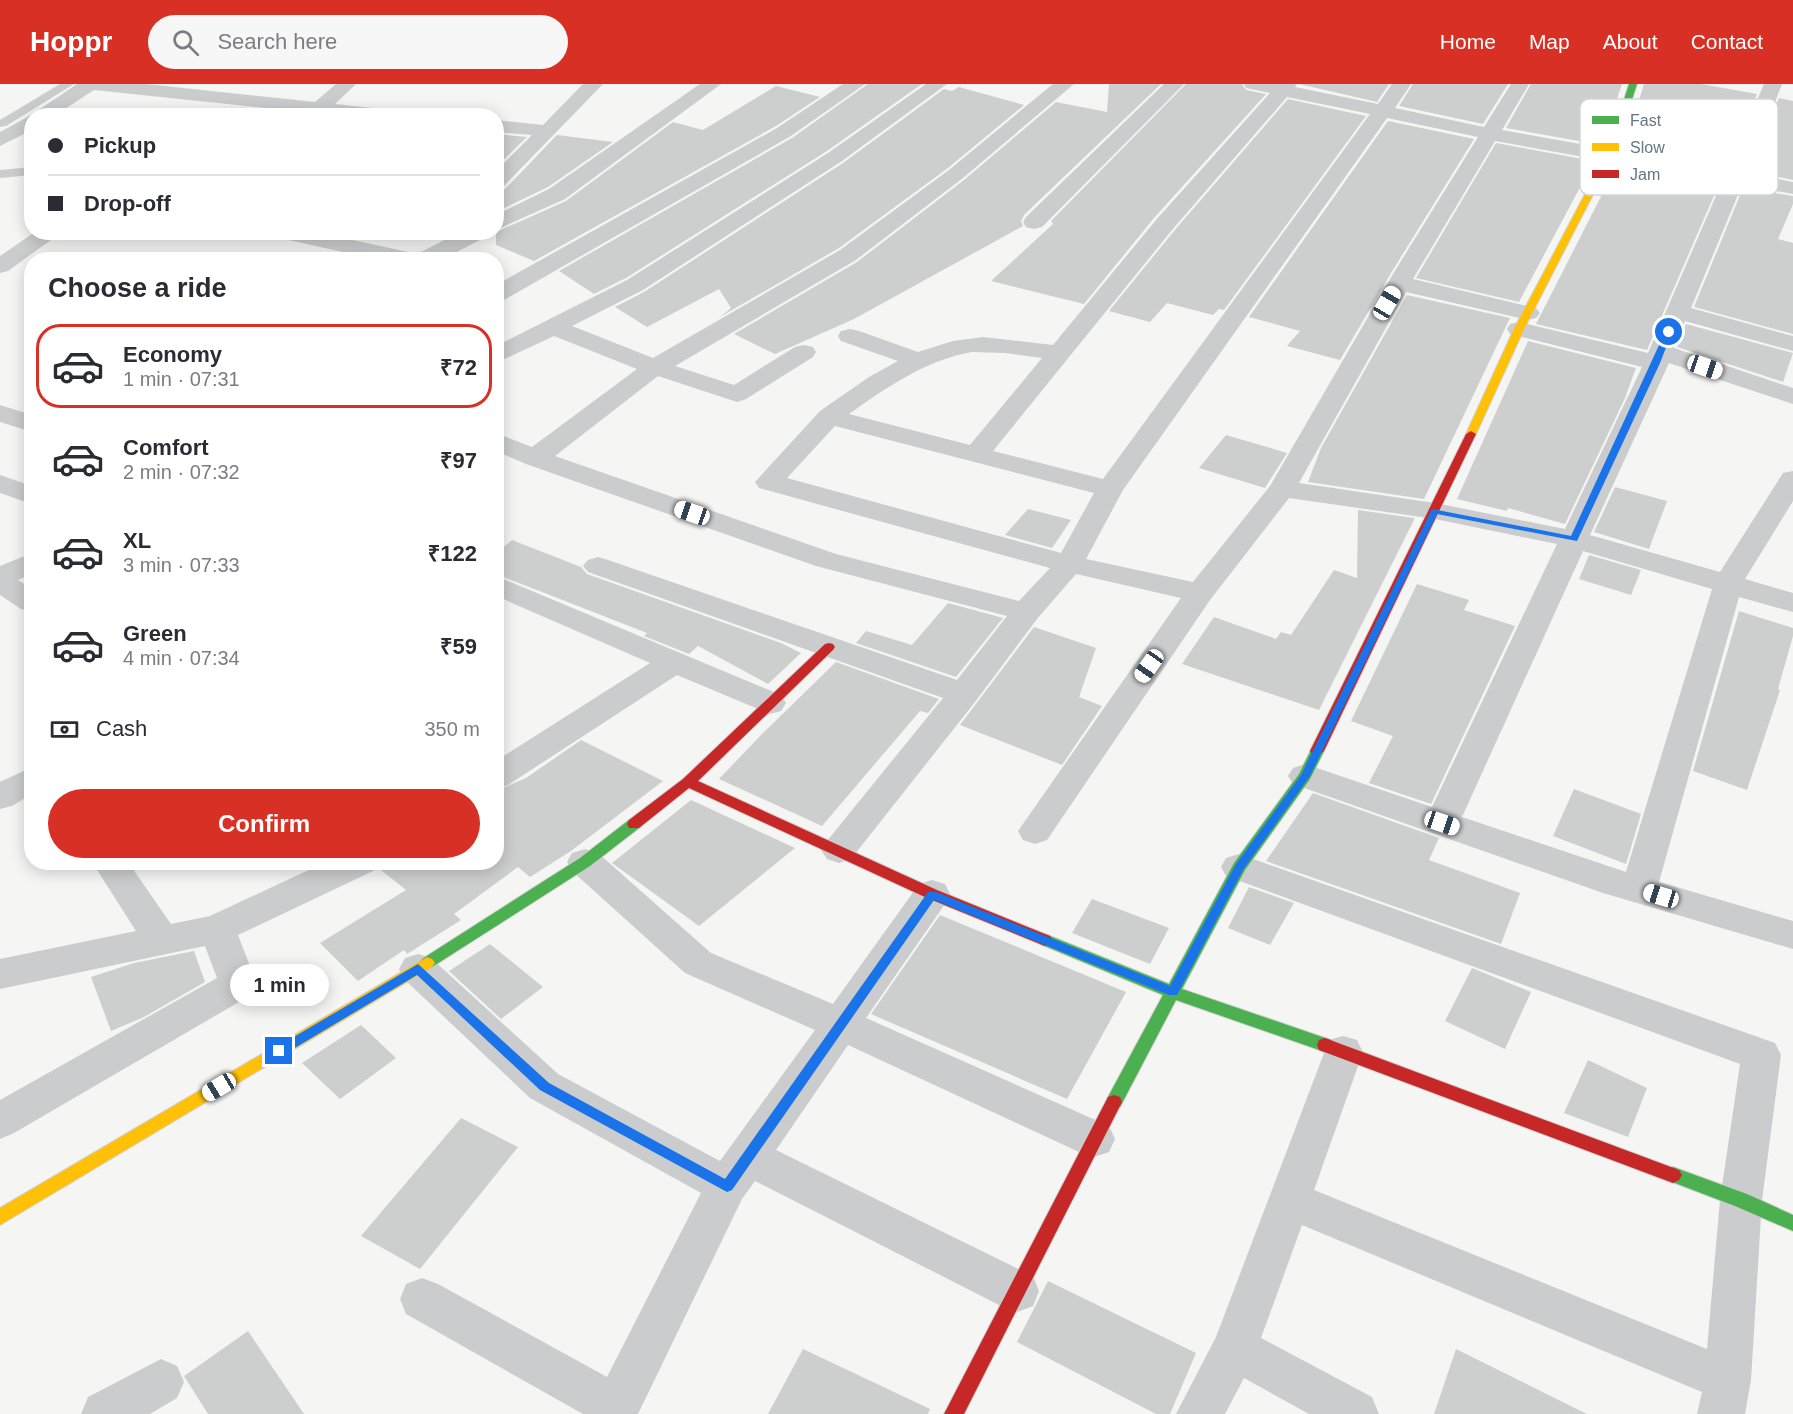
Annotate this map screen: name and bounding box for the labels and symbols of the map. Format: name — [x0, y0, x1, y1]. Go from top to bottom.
legend — [1580, 99, 1778, 195]
text: Fast — [1630, 112, 1662, 129]
text: Slow — [1630, 139, 1665, 156]
text: Jam — [1630, 166, 1660, 183]
car — [1370, 283, 1404, 323]
route start — [1655, 318, 1682, 345]
car — [1685, 353, 1725, 381]
car — [672, 499, 712, 527]
car — [1131, 646, 1167, 686]
car — [1422, 809, 1462, 837]
car — [1641, 882, 1681, 910]
callout: 1 min — [230, 964, 328, 1006]
route end — [265, 1037, 292, 1064]
car — [199, 1070, 239, 1104]

